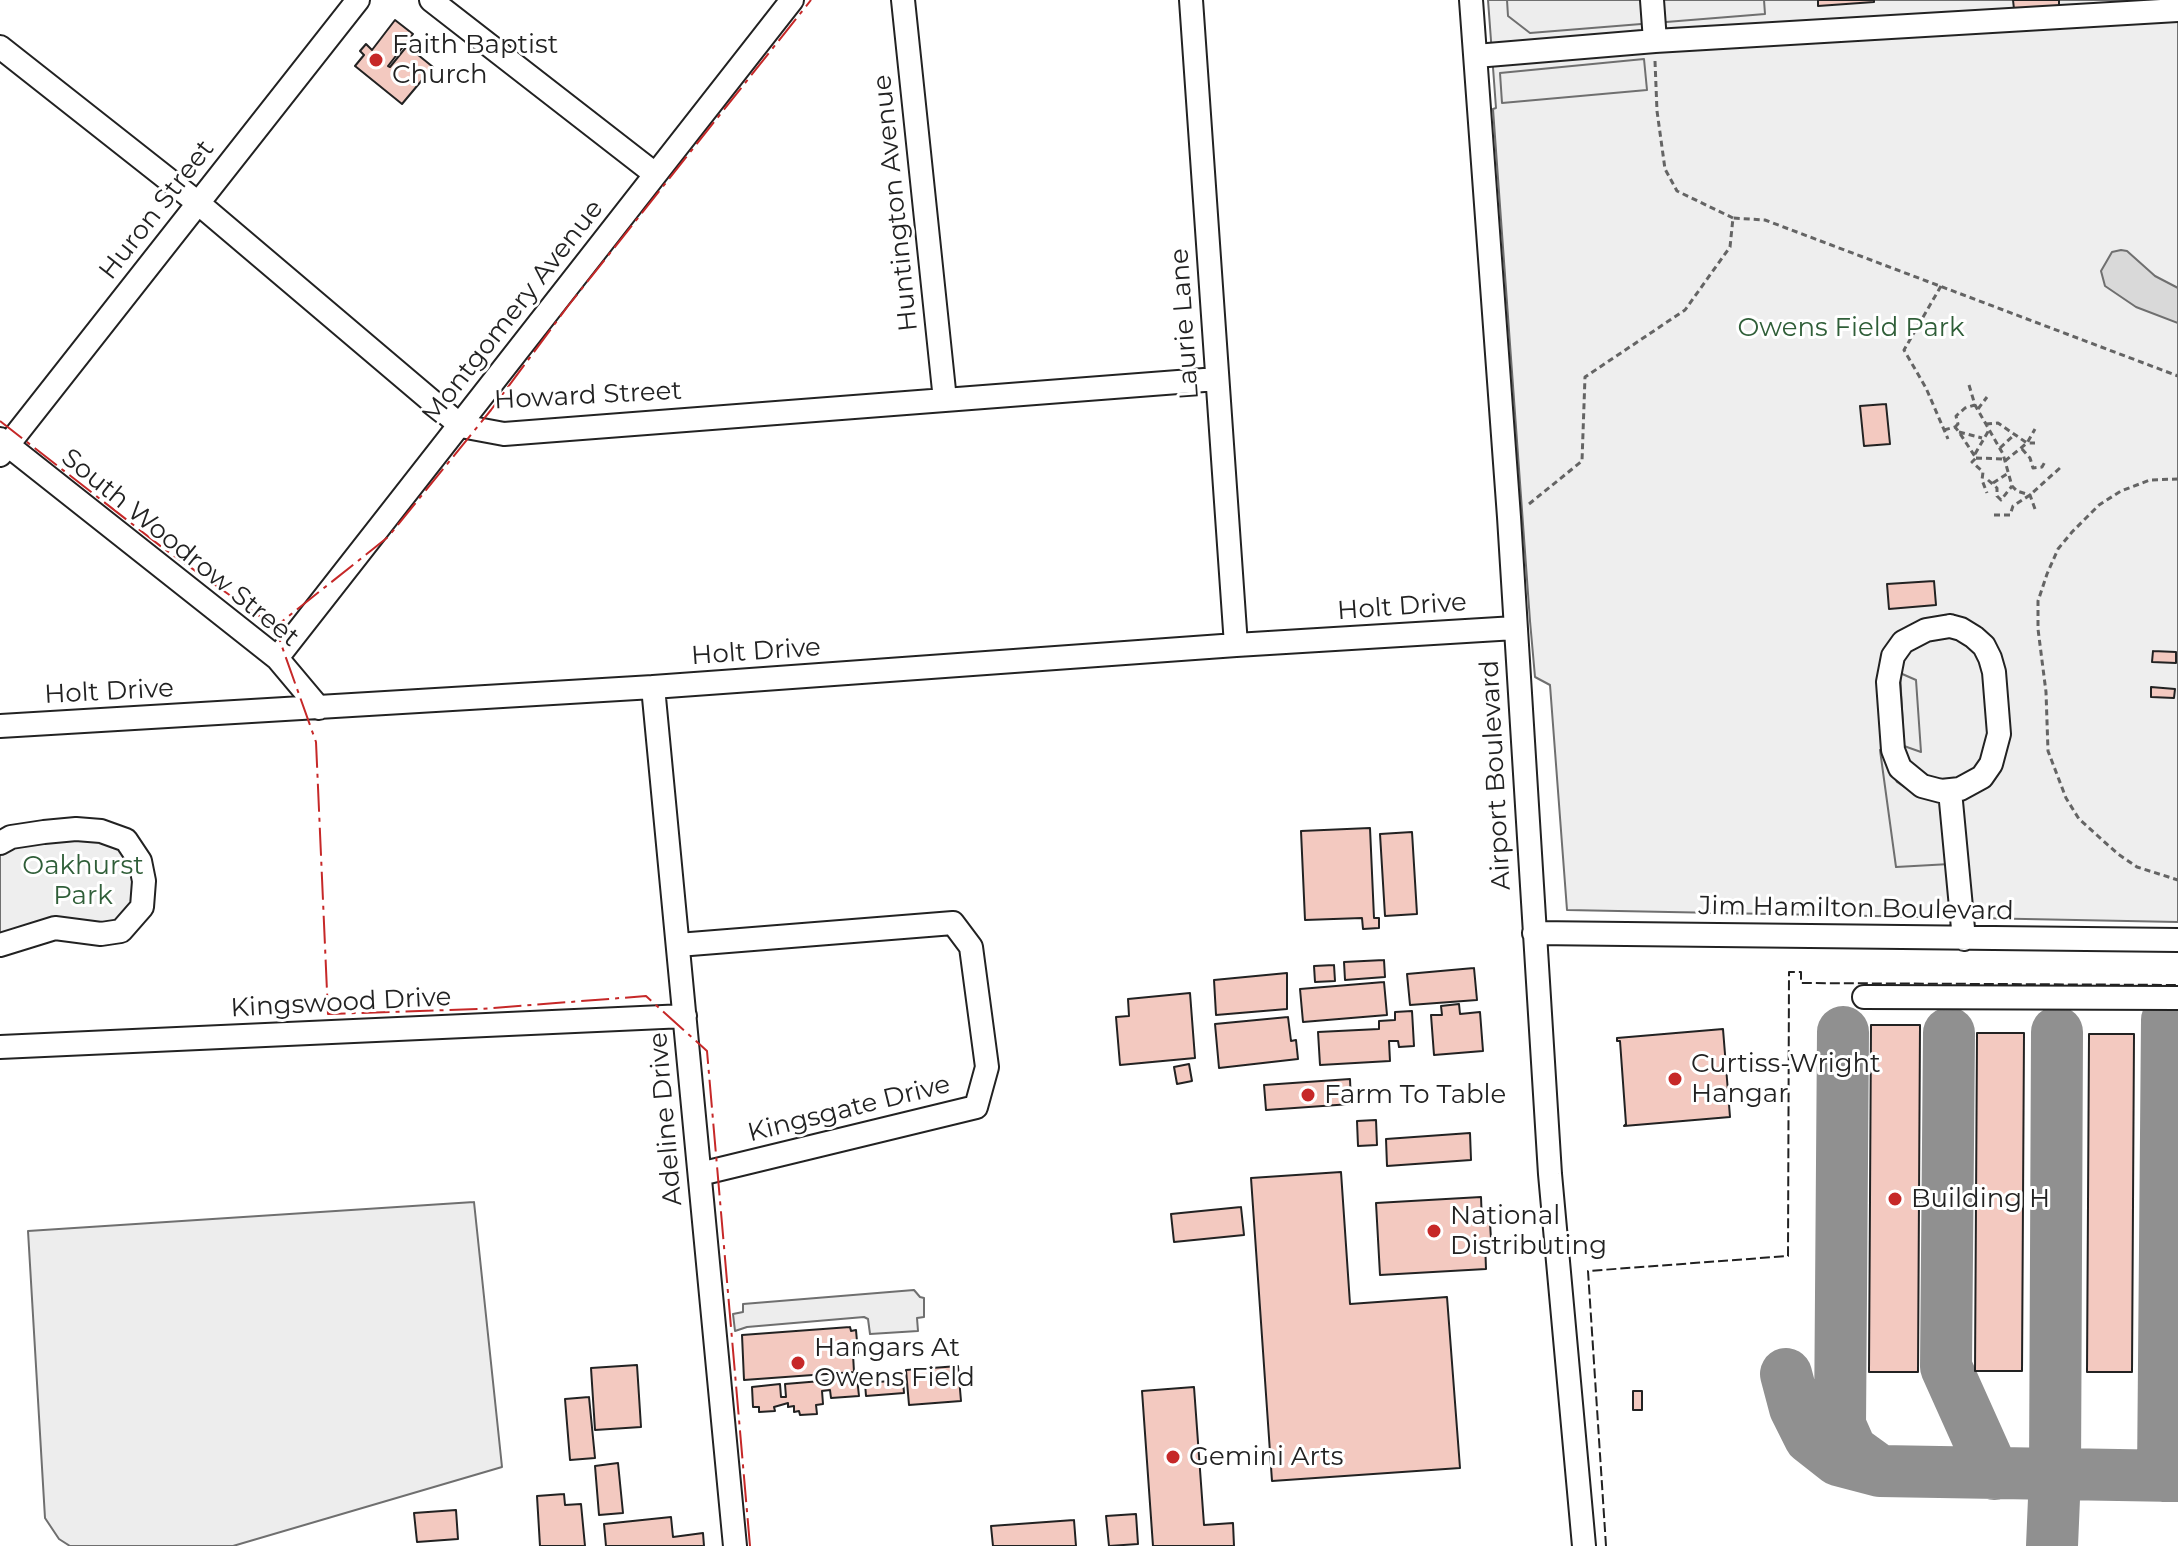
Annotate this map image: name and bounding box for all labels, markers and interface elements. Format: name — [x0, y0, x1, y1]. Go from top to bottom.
place label: Faith Baptist Church — [392, 29, 558, 90]
marker: Faith Baptist Church — [367, 51, 385, 69]
street label: Huntington Avenue — [867, 73, 925, 333]
street label: Huron Street — [93, 134, 221, 286]
street label: Montgomery Avenue — [416, 194, 610, 430]
street label: Laurie Lane — [1164, 247, 1206, 401]
park label: Owens Field Park — [1737, 312, 1965, 344]
street label: Howard Street — [493, 376, 683, 416]
street label: South Woodrow Street — [55, 443, 305, 653]
street label: Holt Drive — [1336, 587, 1468, 627]
street label: Holt Drive — [690, 632, 822, 672]
street label: Airport Boulevard — [1474, 659, 1518, 891]
street label: Holt Drive — [43, 673, 175, 711]
park label: Oakhurst Park — [22, 850, 144, 912]
street label: Jim Hamilton Boulevard — [1698, 891, 2014, 927]
street label: Kingswood Drive — [230, 982, 452, 1024]
street label: Adeline Drive — [643, 1031, 689, 1207]
place label: Curtiss-Wright Hangar — [1691, 1048, 1881, 1110]
street label: Kingsgate Drive — [745, 1069, 953, 1149]
marker: Curtiss-Wright Hangar — [1666, 1070, 1684, 1088]
place label: Farm To Table — [1324, 1079, 1506, 1111]
marker: Farm To Table — [1299, 1086, 1317, 1104]
place label: Building H — [1911, 1183, 2050, 1215]
marker: Building H — [1886, 1190, 1904, 1208]
place label: National Distributing — [1450, 1200, 1607, 1262]
marker: National Distributing — [1425, 1222, 1443, 1240]
place label: Hangars At Owens Field — [814, 1332, 975, 1394]
marker: Hangars At Owens Field — [789, 1354, 807, 1372]
place label: Gemini Arts — [1189, 1441, 1343, 1473]
marker: Gemini Arts — [1164, 1448, 1182, 1466]

